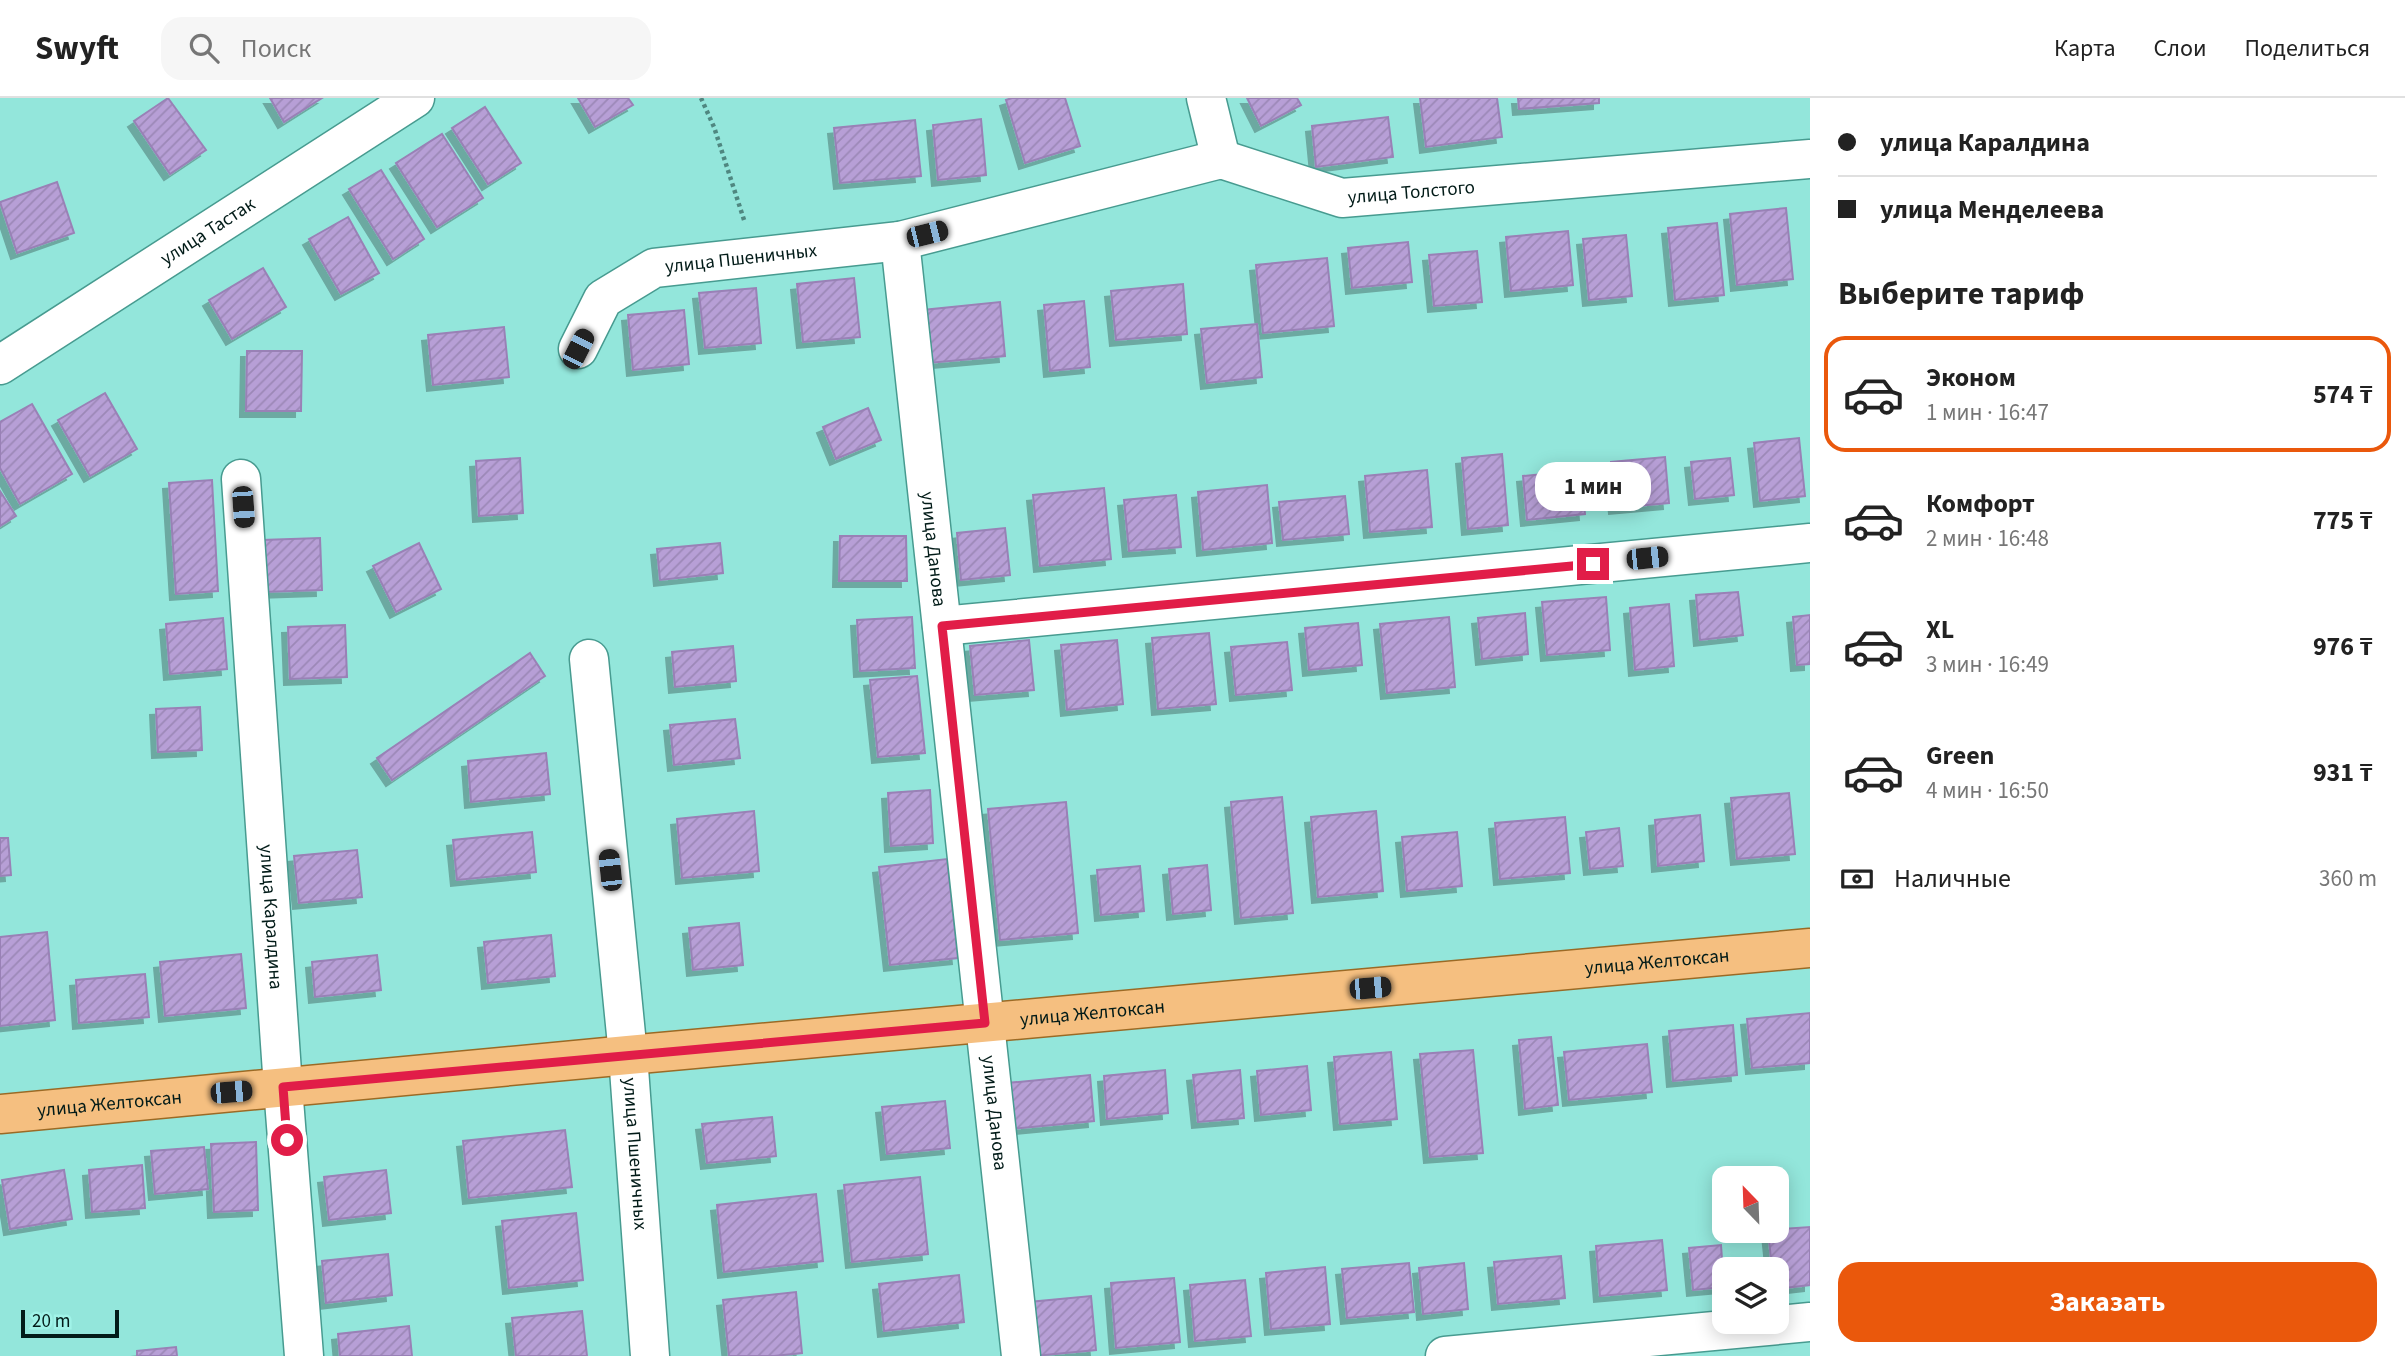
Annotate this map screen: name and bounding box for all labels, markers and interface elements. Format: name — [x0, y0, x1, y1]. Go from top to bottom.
search box — [161, 17, 651, 80]
text: Swyft — [35, 25, 119, 72]
icon: search — [185, 29, 223, 67]
text: Поиск — [241, 30, 311, 67]
text: Карта — [2054, 31, 2116, 66]
text: Слои — [2154, 31, 2207, 66]
text: Поделиться — [2245, 31, 2370, 66]
text: улица Каралдина — [1880, 124, 2090, 161]
street label: улица Толстого — [1347, 173, 1476, 211]
street label: улица Тастак — [155, 191, 261, 272]
text: улица Менделеева — [1880, 191, 2104, 228]
car — [905, 219, 950, 249]
street label: улица Пшеничных — [664, 237, 819, 280]
text: Выберите тариф — [1838, 271, 2085, 317]
car — [560, 326, 597, 372]
text: Эконом — [1926, 359, 2016, 396]
icon: car — [1842, 363, 1905, 426]
text: 574 ₸ — [2313, 376, 2373, 413]
text: 1 мин · 16:47 — [1926, 396, 2049, 429]
callout: 1 мин — [1535, 462, 1651, 512]
text: 1 мин — [1564, 470, 1622, 503]
car — [232, 485, 255, 529]
text: Комфорт — [1926, 485, 2035, 522]
icon: car — [1842, 489, 1905, 552]
street label: улица Данова — [914, 490, 953, 608]
text: 775 ₸ — [2313, 502, 2373, 539]
text: 2 мин · 16:48 — [1926, 522, 2049, 555]
car — [1626, 545, 1669, 571]
route end — [1577, 548, 1609, 580]
text: XL — [1926, 611, 1954, 648]
icon: car — [1842, 615, 1905, 678]
text: 976 ₸ — [2313, 628, 2373, 665]
text: 3 мин · 16:49 — [1926, 648, 2049, 681]
text: Green — [1926, 737, 1994, 774]
icon: car — [1842, 741, 1905, 804]
text: 931 ₸ — [2313, 754, 2373, 791]
text: 4 мин · 16:50 — [1926, 774, 2049, 807]
street label: улица Каралдина — [253, 844, 290, 990]
car — [598, 848, 623, 892]
icon: cash — [1838, 860, 1876, 898]
text: Наличные — [1894, 860, 2011, 897]
text: 360 m — [2319, 862, 2377, 895]
street label: улица Желтоксан — [1583, 942, 1731, 982]
car — [1349, 976, 1392, 1000]
street label: улица Желтоксан — [1019, 993, 1166, 1033]
street label: улица Данова — [975, 1054, 1014, 1172]
street label: улица Пшеничных — [616, 1077, 654, 1231]
car — [210, 1080, 253, 1104]
street label: улица Желтоксан — [36, 1083, 183, 1124]
route start — [271, 1124, 303, 1156]
north arrow — [1712, 1166, 1788, 1242]
map controls — [1712, 1166, 1789, 1334]
button: layers — [1712, 1257, 1789, 1334]
button: Заказать — [1838, 1262, 2377, 1342]
scale bar — [21, 1307, 119, 1339]
text: 20 m — [32, 1308, 70, 1335]

